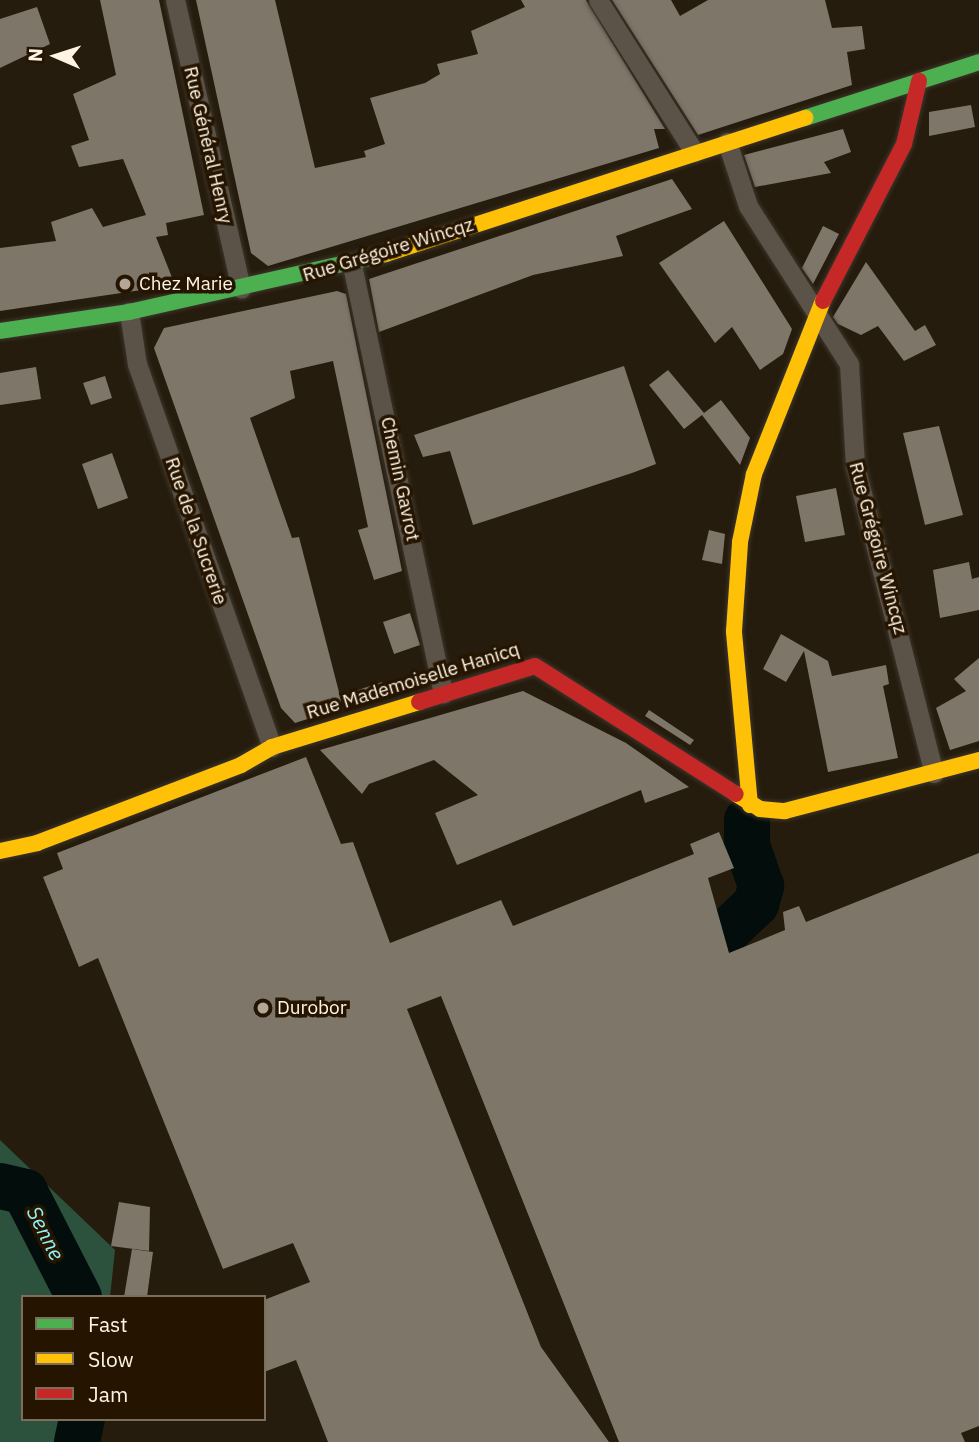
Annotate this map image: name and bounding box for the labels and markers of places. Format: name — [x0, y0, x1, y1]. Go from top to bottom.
place label: Chez Marie — [139, 273, 233, 295]
marker: Chez Marie — [117, 276, 133, 292]
place label: Durobor — [277, 997, 347, 1019]
marker: Durobor — [255, 1000, 271, 1016]

